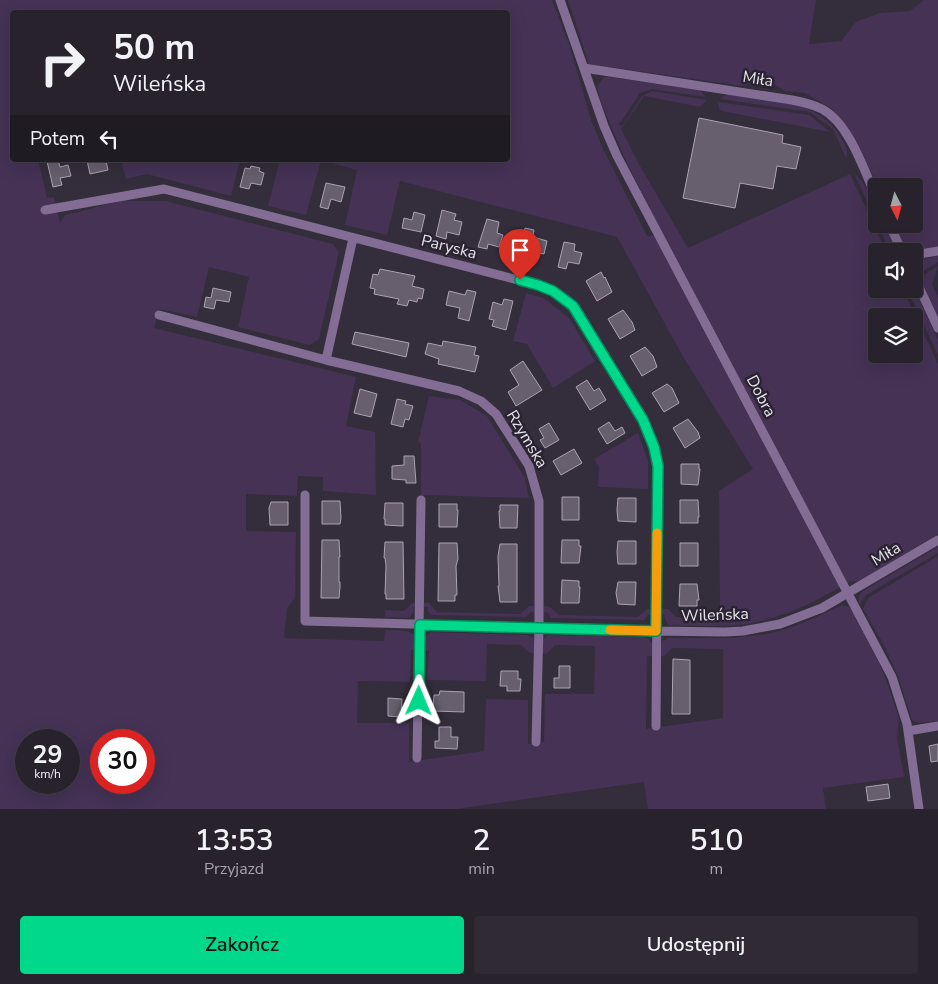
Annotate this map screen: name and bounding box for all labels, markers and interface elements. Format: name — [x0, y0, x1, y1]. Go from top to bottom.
text: 50 m — [113, 24, 195, 71]
icon: right — [30, 30, 95, 95]
street label: Miła — [741, 66, 775, 92]
text: Wileńska — [113, 69, 206, 99]
icon: left — [95, 125, 123, 153]
text: Potem — [30, 126, 85, 152]
north arrow — [868, 178, 922, 232]
map controls — [868, 178, 923, 363]
street label: Paryska — [419, 229, 479, 265]
pin — [499, 229, 541, 280]
icon: arrive — [506, 236, 534, 264]
button: sound — [868, 243, 923, 298]
button: layers — [868, 308, 923, 363]
street label: Dobra — [741, 371, 781, 421]
street label: Rzymska — [501, 406, 553, 472]
street label: Miła — [867, 537, 905, 571]
street label: Wileńska — [681, 603, 749, 627]
position arrow — [392, 674, 444, 726]
speed limit sign: 30 — [90, 729, 155, 794]
text: 29 — [32, 738, 63, 772]
text: km/h — [34, 766, 61, 782]
text: 13:53 — [195, 820, 274, 861]
text: 2 — [473, 820, 491, 861]
text: 510 — [689, 820, 743, 861]
text: Przyjazd — [204, 858, 264, 880]
text: min — [468, 858, 495, 880]
text: m — [710, 858, 723, 880]
button: Zakończ — [20, 916, 464, 974]
button: Udostępnij — [474, 916, 918, 974]

